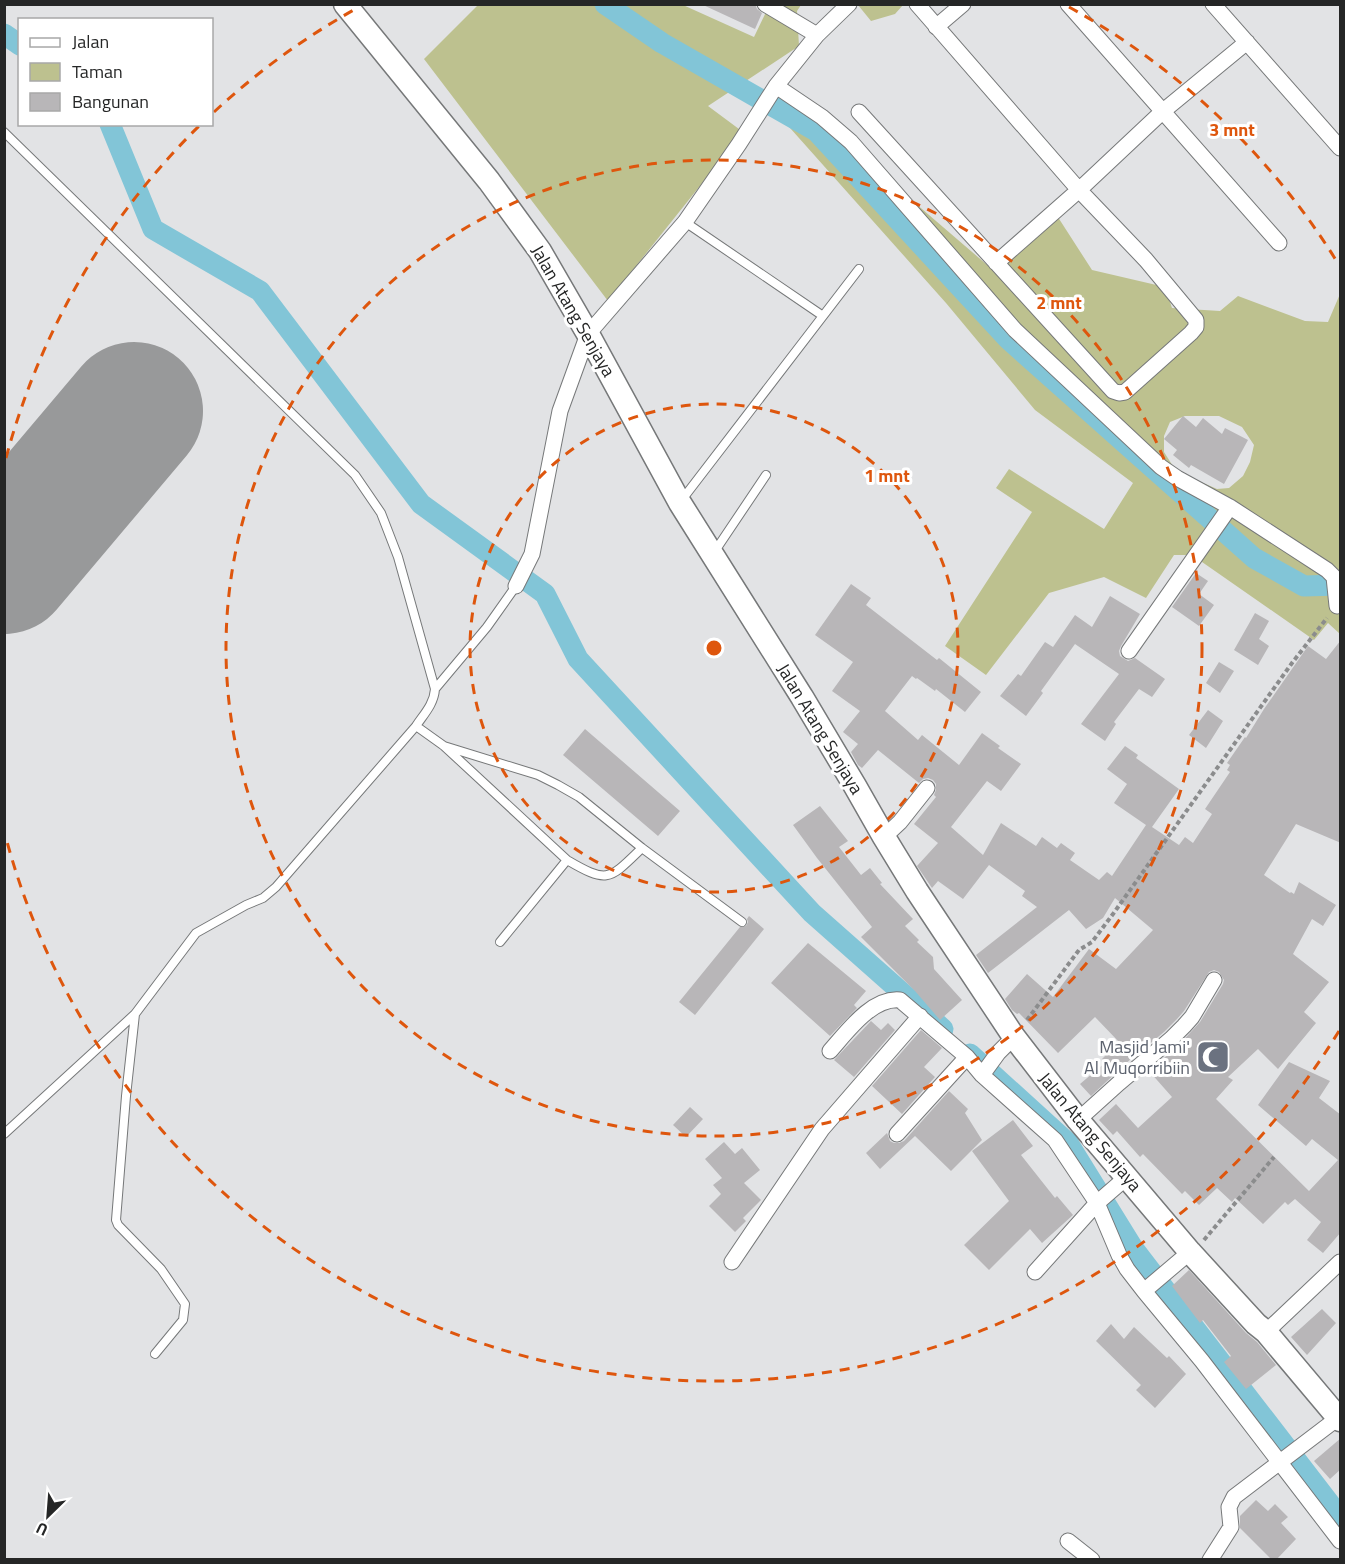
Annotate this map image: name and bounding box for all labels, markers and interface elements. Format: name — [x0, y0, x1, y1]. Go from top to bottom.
legend — [18, 18, 213, 126]
text: Jalan — [72, 28, 109, 55]
text: Taman — [72, 58, 123, 85]
text: Bangunan — [72, 88, 149, 115]
text: 3 mnt — [1209, 116, 1255, 143]
street label: Jalan Atang Senjaya — [525, 240, 622, 382]
text: 2 mnt — [1036, 289, 1082, 316]
text: 1 mnt — [864, 462, 910, 489]
centre of rings — [704, 638, 724, 658]
street label: Jalan Atang Senjaya — [771, 658, 870, 799]
place label: Masjid Jami' Al Muqorribiin — [1084, 1033, 1190, 1081]
mosque icon: Masjid Jami' Al Muqorribiin — [1195, 1039, 1231, 1075]
street label: Jalan Atang Senjaya — [1032, 1066, 1148, 1197]
north arrow — [18, 1486, 78, 1546]
text: U — [32, 1517, 51, 1543]

